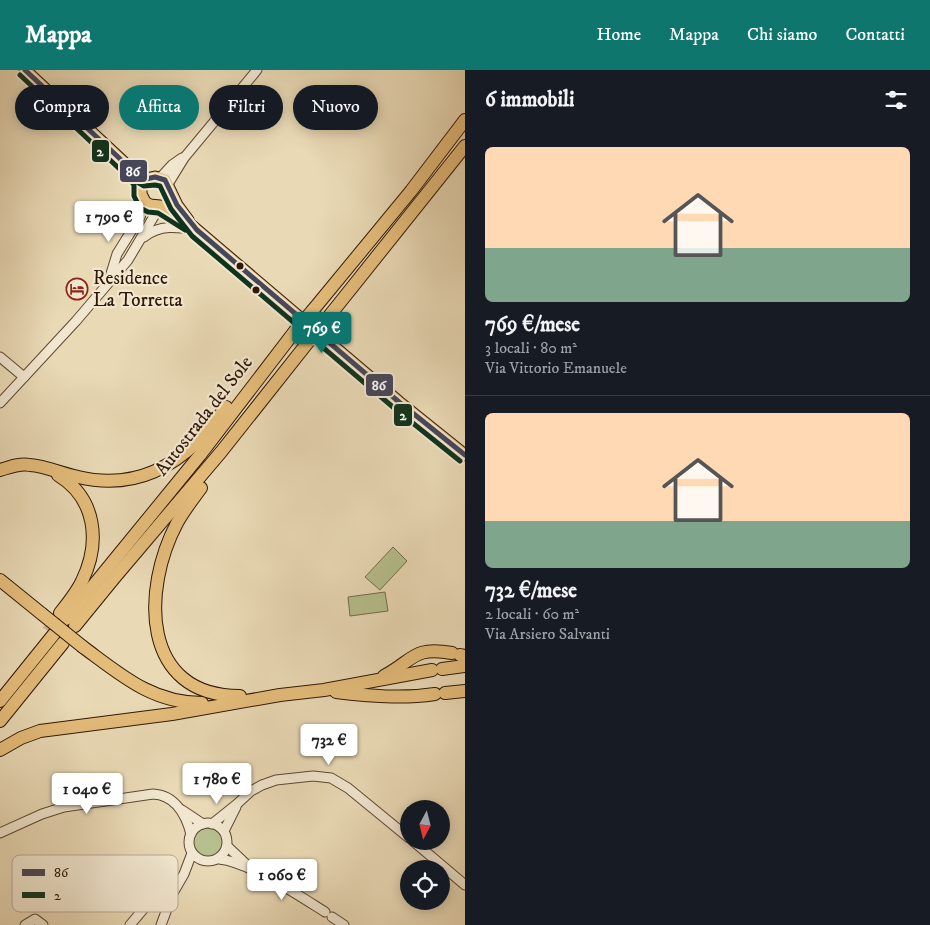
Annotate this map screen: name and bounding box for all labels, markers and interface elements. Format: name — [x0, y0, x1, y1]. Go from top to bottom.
text: Mappa — [25, 20, 91, 50]
text: Home — [597, 24, 641, 46]
text: Mappa — [669, 24, 719, 46]
text: Chi siamo — [747, 24, 817, 46]
text: Contatti — [845, 24, 905, 46]
chip: Compra — [15, 85, 109, 130]
chip: Affitta — [119, 85, 199, 130]
chip: Filtri — [209, 85, 283, 130]
chip: Nuovo — [293, 85, 378, 130]
icon: filters — [882, 86, 910, 114]
text: 6 immobili — [485, 87, 575, 113]
line badge: 2 — [91, 139, 110, 163]
text: 2 — [97, 143, 105, 161]
line badge: 86 — [119, 159, 148, 183]
text: 86 — [126, 163, 141, 181]
icon: home — [653, 180, 743, 270]
pin: 1 790 € — [63, 200, 155, 243]
text: 1 790 € — [85, 207, 133, 227]
unlabelled marker — [235, 261, 245, 271]
place label: Residence La Torretta — [93, 267, 183, 312]
hotel icon: Residence La Torretta — [65, 277, 89, 301]
unlabelled marker — [251, 285, 261, 295]
pin: 769 € — [287, 312, 357, 354]
text: 769 €/mese — [485, 312, 580, 338]
text: 769 € — [303, 318, 341, 338]
text: 3 locali · 80 m² — [485, 338, 577, 358]
street label: Autostrada del Sole — [150, 351, 258, 480]
text: Via Vittorio Emanuele — [485, 358, 627, 378]
line badge: 86 — [365, 373, 394, 397]
text: 86 — [372, 377, 387, 395]
line badge: 2 — [393, 403, 413, 427]
text: 2 — [400, 407, 408, 425]
icon: home — [653, 445, 743, 535]
text: 732 €/mese — [485, 578, 577, 604]
text: 2 locali · 60 m² — [485, 604, 579, 624]
text: Via Arsiero Salvanti — [485, 624, 610, 644]
pin: 732 € — [294, 724, 364, 766]
text: 732 € — [311, 730, 347, 750]
pin: 1 780 € — [171, 762, 263, 805]
text: 1 780 € — [193, 769, 241, 789]
pin: 1 040 € — [41, 772, 133, 815]
text: 1 040 € — [63, 779, 111, 799]
north arrow — [400, 800, 450, 850]
map controls — [400, 800, 450, 910]
legend — [12, 855, 178, 912]
pin: 1 060 € — [236, 858, 328, 901]
button: locate — [400, 860, 450, 910]
text: 86 — [54, 864, 69, 882]
text: 1 060 € — [258, 865, 306, 885]
text: 2 — [54, 887, 61, 905]

